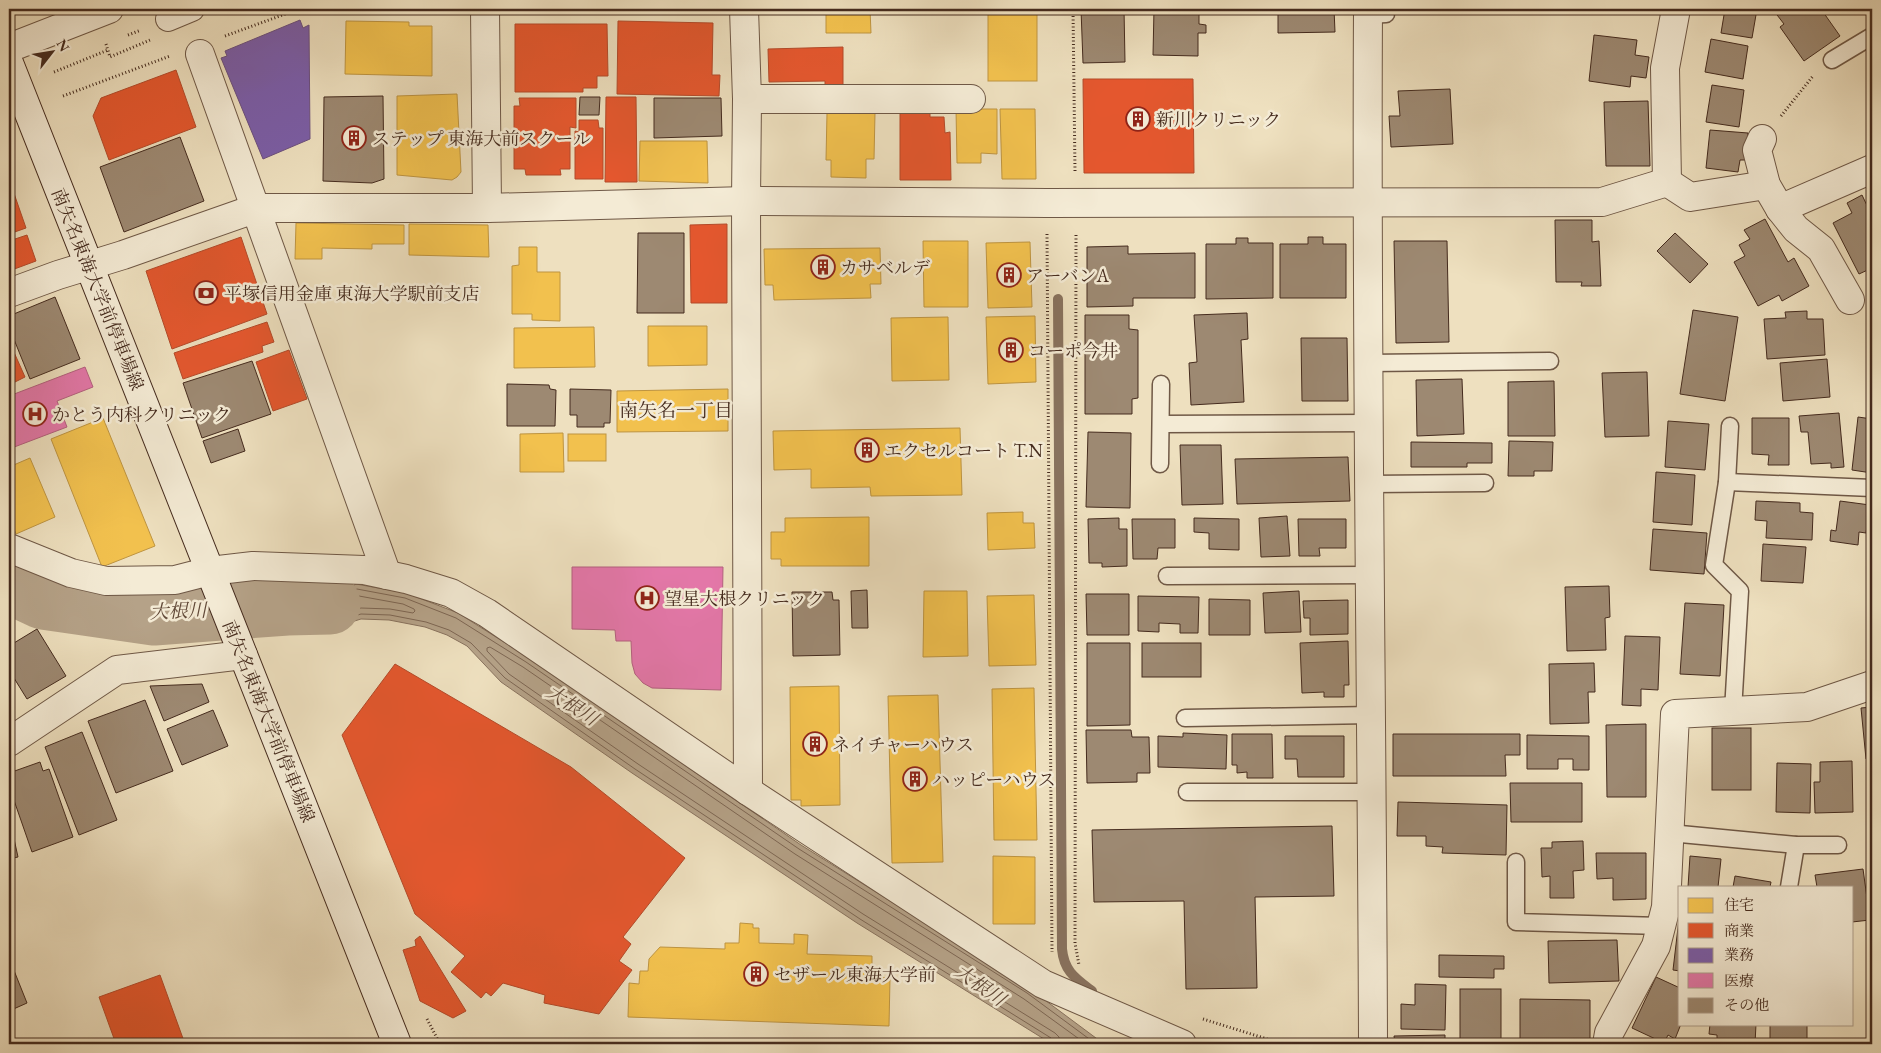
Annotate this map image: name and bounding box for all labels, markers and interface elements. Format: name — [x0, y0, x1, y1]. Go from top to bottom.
north arrow — [28, 28, 78, 78]
text: N — [53, 36, 74, 55]
building icon: 新川クリニック — [1125, 106, 1151, 132]
place label: 新川クリニック — [1156, 108, 1281, 131]
building icon: ステップ 東海大前スクール — [341, 125, 367, 151]
place label: ステップ 東海大前スクール — [372, 127, 591, 150]
street label: 南矢名東海大学前停車場線 — [47, 185, 149, 393]
building icon: カサベルデ — [810, 254, 836, 280]
place label: カサベルデ — [840, 256, 930, 279]
building icon: アーバンA — [996, 262, 1022, 288]
place label: アーバンA — [1026, 264, 1110, 287]
bank icon: 平塚信用金庫 東海大学駅前支店 — [193, 280, 219, 306]
place label: 平塚信用金庫 東海大学駅前支店 — [224, 282, 480, 305]
building icon: コーポ今井 — [998, 337, 1024, 363]
place label: コーポ今井 — [1028, 339, 1118, 362]
district label: 南矢名一丁目 — [619, 398, 733, 423]
hospital icon: かとう内科クリニック — [22, 401, 48, 427]
place label: かとう内科クリニック — [52, 403, 231, 426]
building icon: エクセルコート T.N — [854, 437, 880, 463]
place label: エクセルコート T.N — [884, 439, 1043, 462]
hospital icon: 望星大根クリニック — [634, 585, 660, 611]
place label: 望星大根クリニック — [664, 587, 825, 610]
water label: 大根川 — [149, 597, 209, 624]
street label: 南矢名東海大学前停車場線 — [218, 617, 320, 825]
water label: 大根川 — [541, 679, 604, 732]
building icon: ネイチャーハウス — [802, 731, 828, 757]
place label: ネイチャーハウス — [832, 733, 974, 756]
building icon: ハッピーハウス — [902, 766, 928, 792]
place label: ハッピーハウス — [932, 768, 1056, 791]
legend — [1678, 886, 1854, 1026]
text: 住宅 — [1724, 895, 1754, 914]
text: 商業 — [1724, 921, 1754, 940]
text: 業務 — [1724, 945, 1754, 964]
water label: 大根川 — [949, 958, 1012, 1013]
building icon: セザール東海大学前 — [743, 961, 769, 987]
place label: セザール東海大学前 — [774, 963, 936, 986]
text: 医療 — [1724, 971, 1754, 990]
text: その他 — [1724, 995, 1769, 1014]

